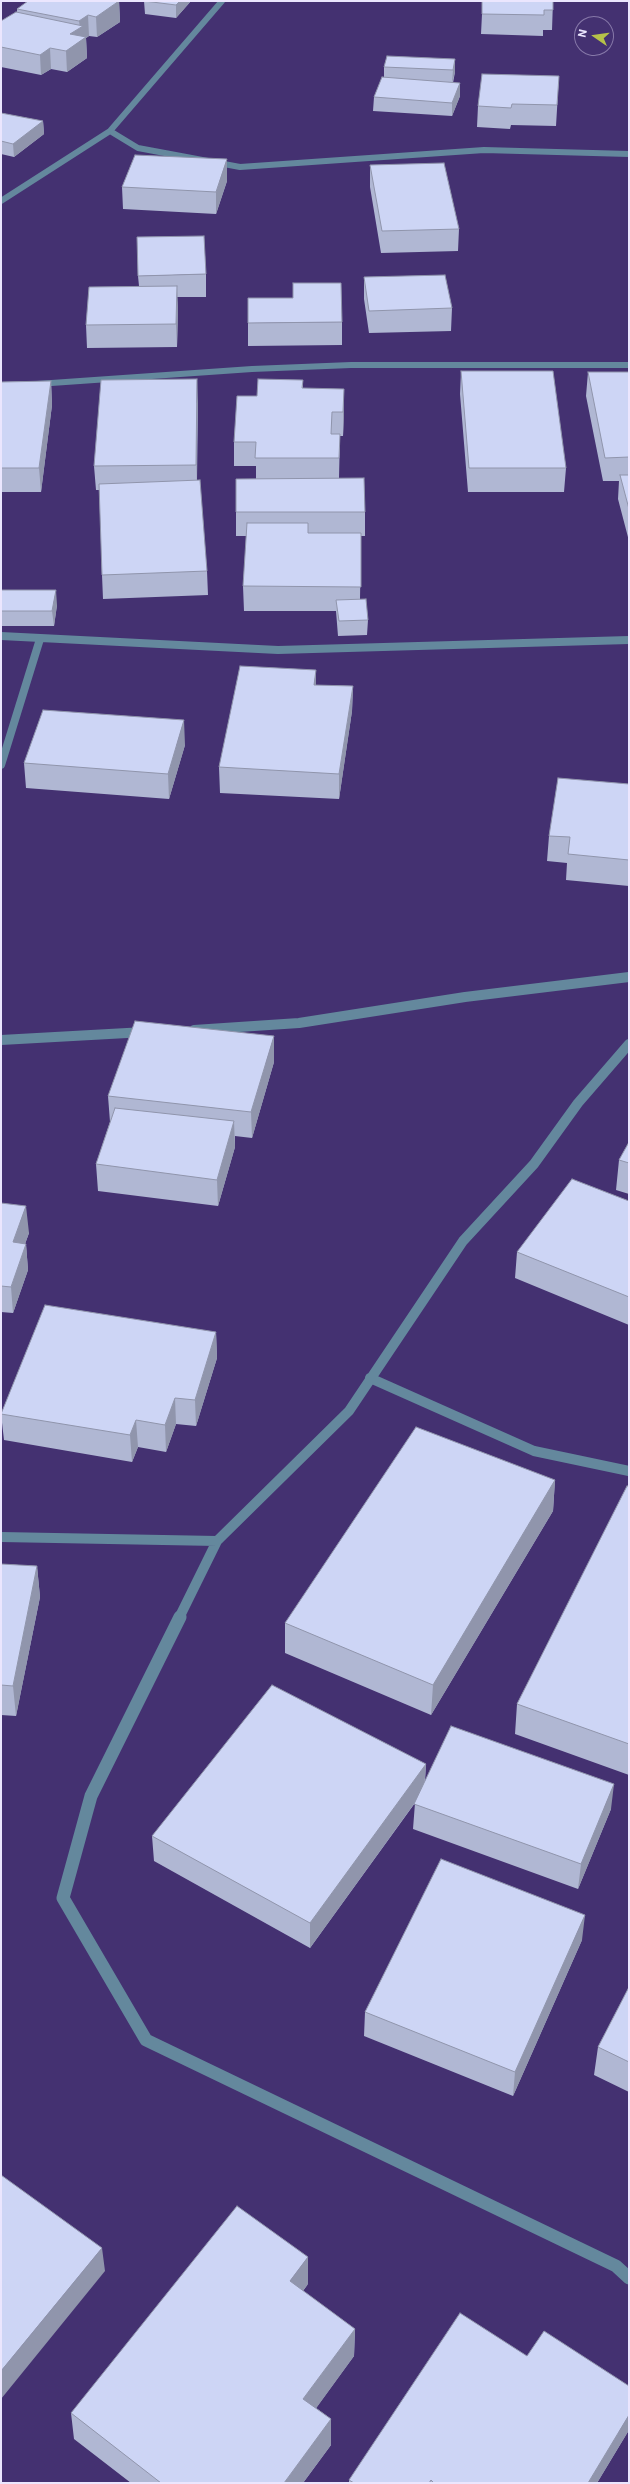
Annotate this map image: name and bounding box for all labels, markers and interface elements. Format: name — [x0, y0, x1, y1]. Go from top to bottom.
north arrow — [574, 16, 614, 56]
text: N — [576, 28, 590, 39]

